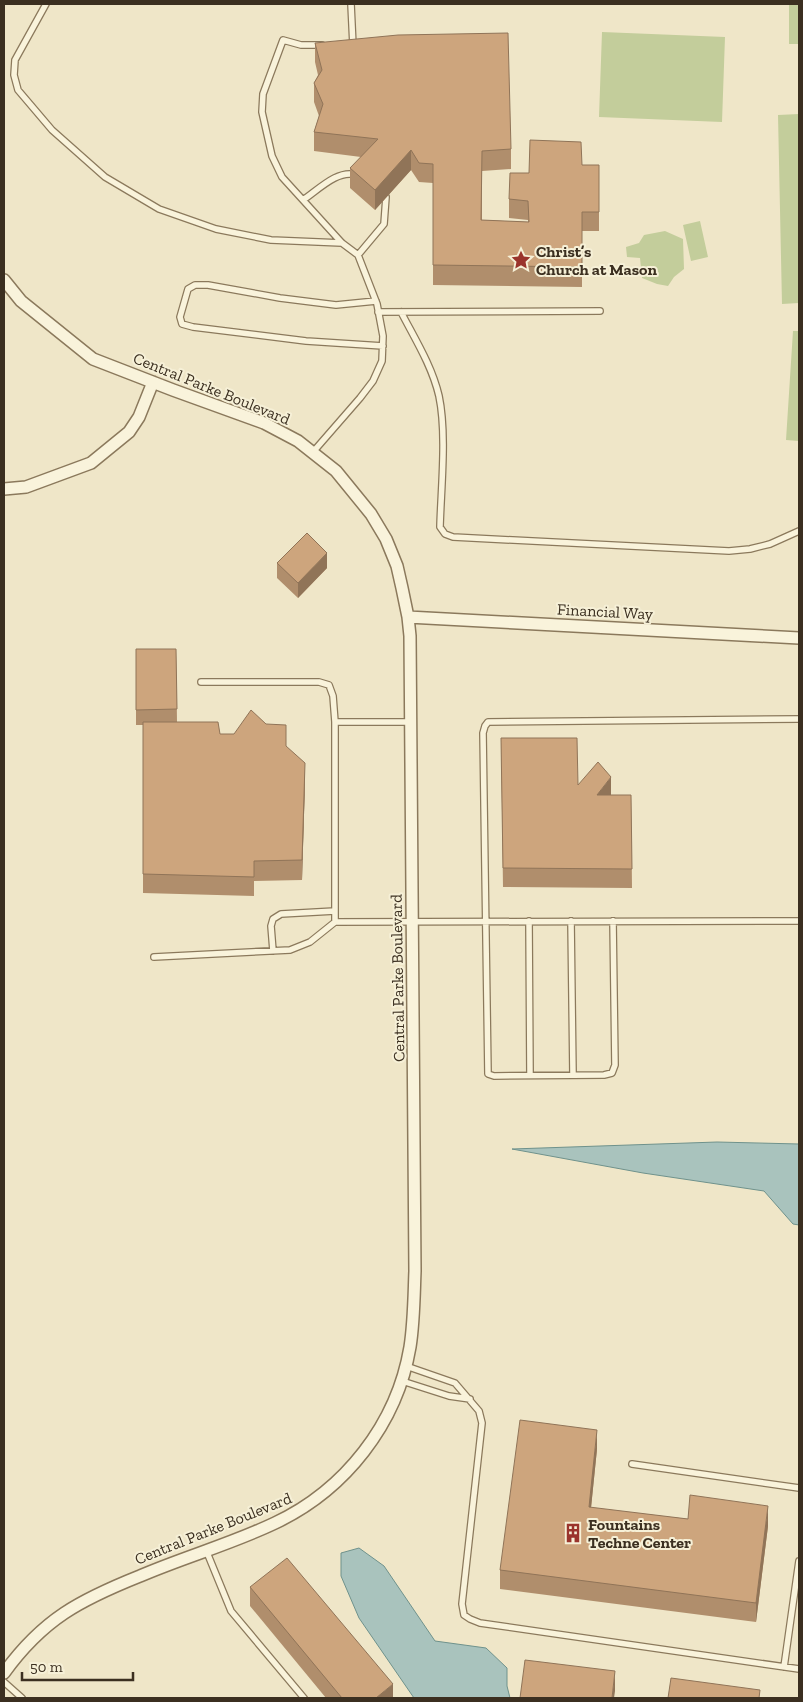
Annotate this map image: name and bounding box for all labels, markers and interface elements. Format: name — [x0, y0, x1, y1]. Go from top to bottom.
place label: Christ’s Church at Mason — [536, 242, 657, 279]
place icon: Christ’s Church at Mason — [510, 249, 532, 271]
street label: Central Parke Boulevard — [131, 348, 293, 429]
street label: Financial Way — [556, 599, 654, 624]
street label: Central Parke Boulevard — [387, 894, 408, 1062]
street label: Central Parke Boulevard — [132, 1488, 295, 1569]
place label: Fountains Techne Center — [588, 1515, 691, 1552]
building icon: Fountains Techne Center — [562, 1522, 584, 1544]
scale bar — [22, 1650, 134, 1682]
text: 50 m — [30, 1658, 63, 1676]

